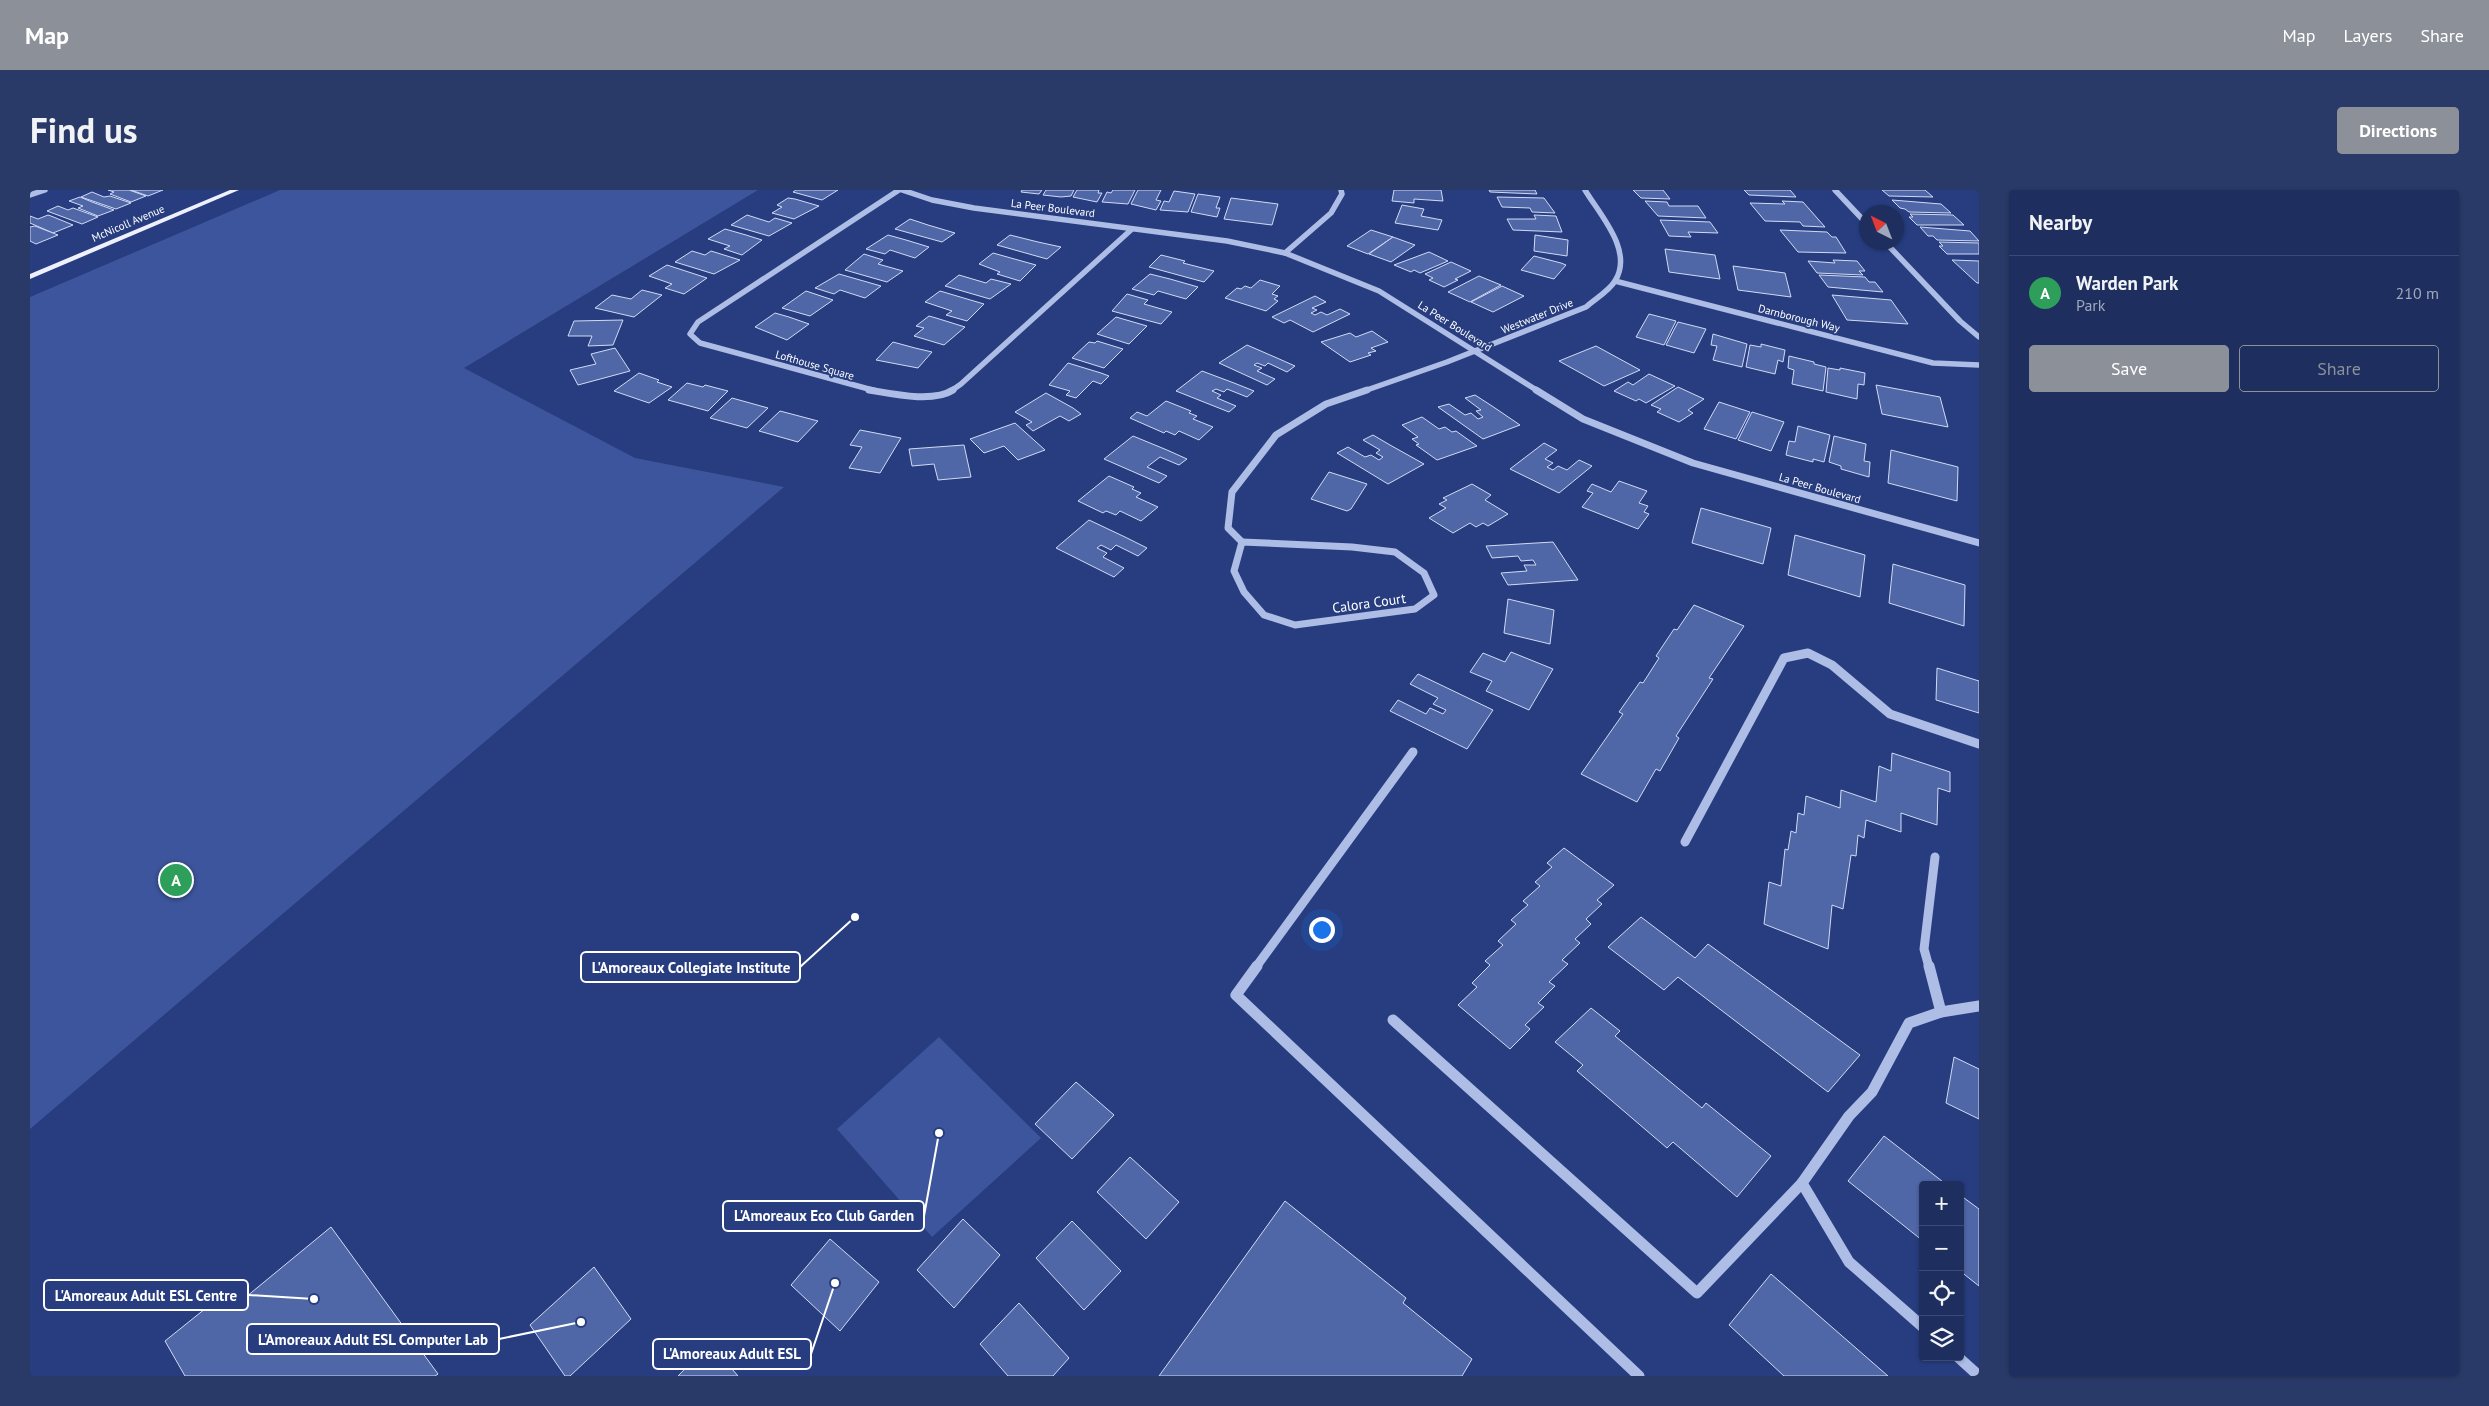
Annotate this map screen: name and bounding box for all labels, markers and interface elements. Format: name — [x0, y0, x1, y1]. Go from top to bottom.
text: Map — [25, 20, 69, 51]
text: Map — [2283, 24, 2315, 47]
text: Layers — [2343, 24, 2392, 47]
text: Share — [2420, 24, 2464, 47]
text: Find us — [30, 107, 138, 153]
button: Directions — [2337, 107, 2459, 154]
street label: La Peer Boulevard — [1010, 196, 1096, 220]
street label: McNicoll Avenue — [89, 201, 167, 245]
north arrow — [1859, 205, 1904, 250]
text: Nearby — [2029, 209, 2092, 236]
text: Warden Park — [2076, 271, 2178, 295]
text: A — [2040, 283, 2050, 303]
text: 210 m — [2396, 283, 2439, 303]
street label: Westwater Drive — [1499, 295, 1576, 337]
text: Park — [2076, 295, 2105, 315]
street label: La Peer Boulevard — [1415, 298, 1495, 354]
street label: Darnborough Way — [1757, 301, 1842, 335]
button: Save — [2029, 345, 2229, 392]
button: Share — [2239, 345, 2439, 392]
street label: Lofthouse Square — [774, 347, 856, 383]
street label: La Peer Boulevard — [1777, 470, 1863, 506]
street label: Calora Court — [1331, 589, 1407, 617]
pin: A — [160, 861, 192, 899]
your location — [1309, 917, 1335, 943]
callout: L'Amoreaux Collegiate Institute — [581, 952, 800, 982]
text: L'Amoreaux Collegiate Institute — [592, 958, 791, 977]
map controls — [1919, 1181, 1964, 1361]
button: + — [1919, 1181, 1964, 1226]
callout: L'Amoreaux Eco Club Garden — [723, 1201, 924, 1231]
text: L'Amoreaux Eco Club Garden — [734, 1206, 914, 1225]
button: − — [1919, 1226, 1964, 1271]
button: locate — [1919, 1271, 1964, 1316]
callout: L'Amoreaux Adult ESL Centre — [44, 1280, 248, 1310]
text: L'Amoreaux Adult ESL Centre — [55, 1286, 238, 1305]
button: layers — [1919, 1316, 1964, 1361]
callout: L'Amoreaux Adult ESL Computer Lab — [247, 1324, 499, 1354]
text: L'Amoreaux Adult ESL Computer Lab — [258, 1330, 488, 1349]
callout: L'Amoreaux Adult ESL — [653, 1339, 811, 1369]
text: L'Amoreaux Adult ESL — [663, 1344, 801, 1363]

